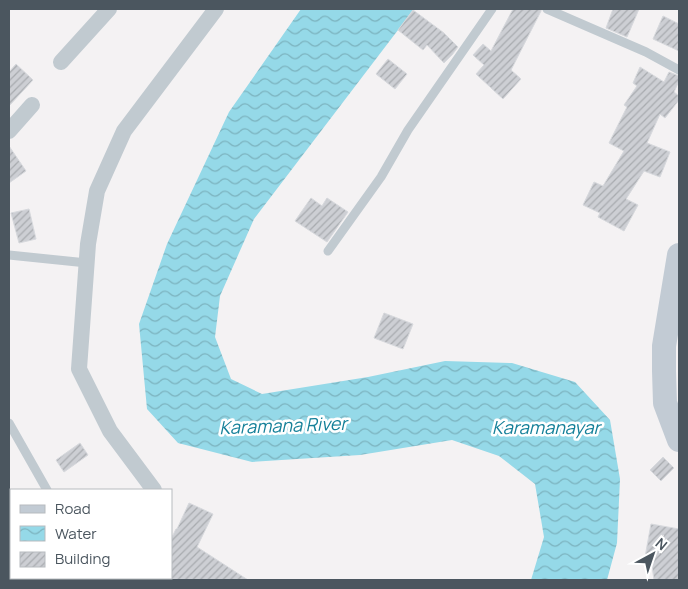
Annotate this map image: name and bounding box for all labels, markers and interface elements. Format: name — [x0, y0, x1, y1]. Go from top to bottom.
water label: Karamana River — [219, 411, 350, 439]
water label: Karamanayar — [492, 415, 602, 439]
legend — [10, 489, 172, 579]
text: Road — [55, 498, 91, 519]
text: Water — [55, 523, 97, 544]
north arrow — [628, 529, 678, 579]
text: N — [652, 533, 672, 554]
text: Building — [55, 548, 110, 569]

